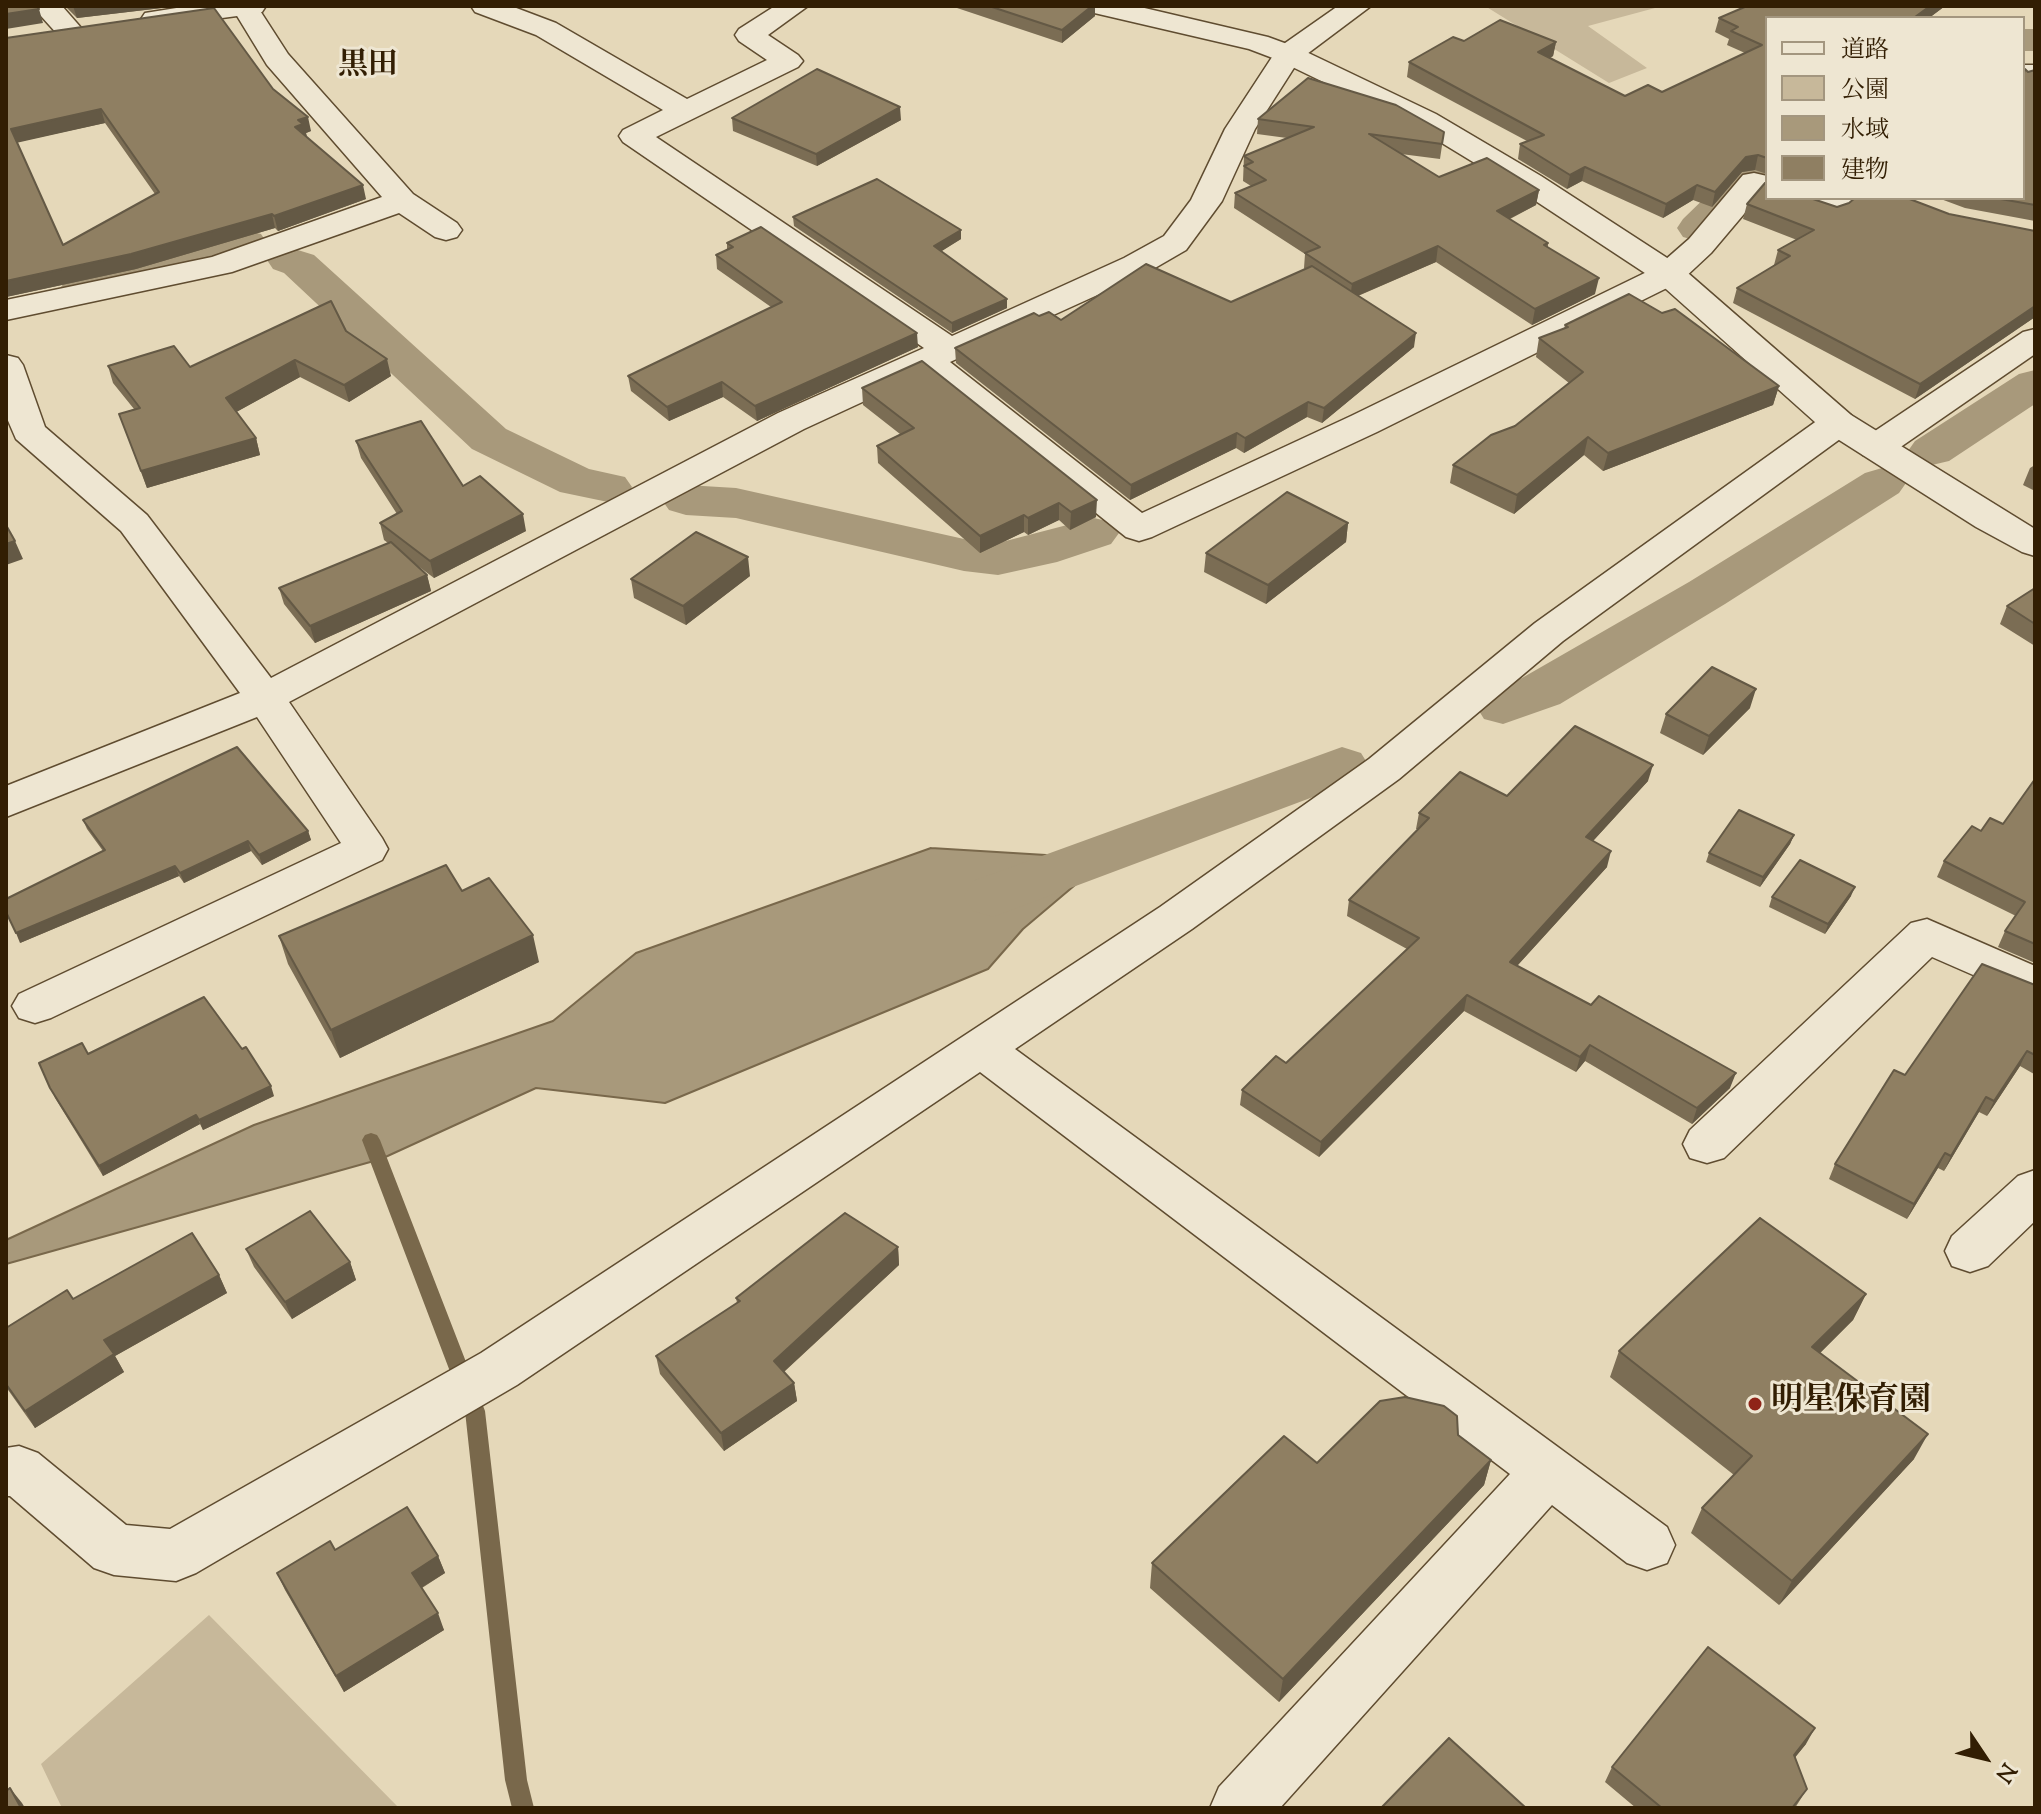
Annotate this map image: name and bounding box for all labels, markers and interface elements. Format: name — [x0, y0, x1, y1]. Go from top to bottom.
legend — [1765, 16, 2025, 200]
text: 道路 — [1841, 34, 1889, 68]
district label: 黒田 — [338, 50, 398, 86]
text: 公園 — [1841, 74, 1889, 108]
text: 水域 — [1841, 114, 1889, 148]
text: 建物 — [1841, 154, 1889, 188]
place label: 明星保育園 — [1771, 1385, 1931, 1423]
marker: 明星保育園 — [1746, 1395, 1764, 1413]
north arrow — [1945, 1718, 2025, 1798]
text: N — [1987, 1755, 2023, 1788]

